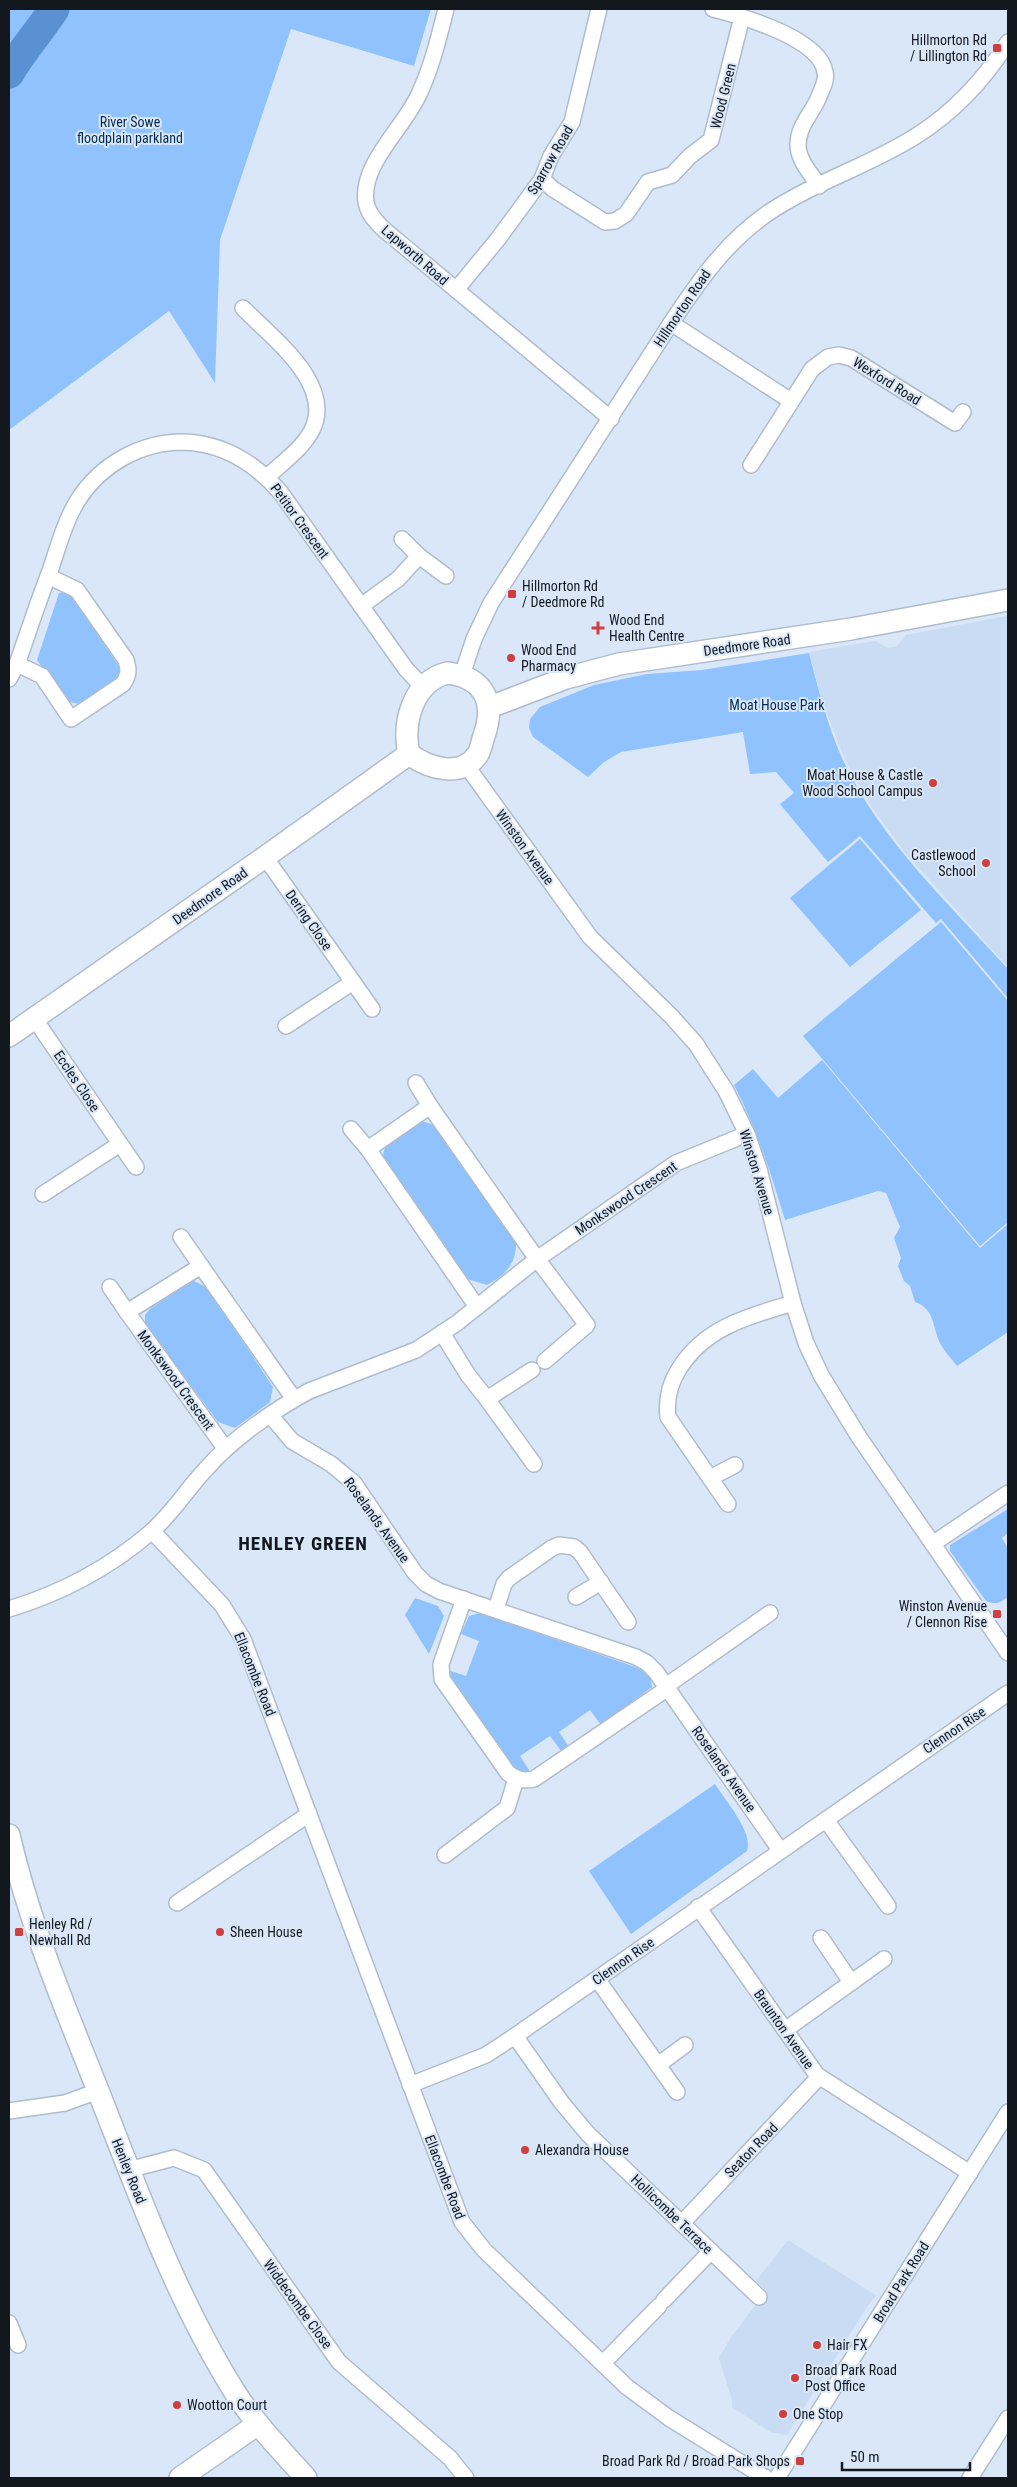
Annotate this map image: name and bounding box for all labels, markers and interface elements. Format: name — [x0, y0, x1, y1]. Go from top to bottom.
place label: Hillmorton Rd / Lillington Rd — [910, 32, 987, 64]
marker: Hillmorton Rd / Lillington Rd — [991, 42, 1003, 54]
street label: Wood Green — [707, 62, 739, 130]
park label: River Sowe floodplain parkland — [77, 114, 183, 146]
street label: Sparrow Road — [524, 123, 576, 197]
street label: Lapworth Road — [378, 222, 452, 288]
street label: Hillmorton Road — [650, 266, 714, 350]
street label: Wexford Road — [850, 354, 924, 408]
street label: Petitor Crescent — [267, 480, 333, 562]
place label: Hillmorton Rd / Deedmore Rd — [522, 578, 604, 610]
marker: Hillmorton Rd / Deedmore Rd — [506, 588, 518, 600]
place label: Wood End Health Centre — [609, 612, 685, 644]
marker: Wood End Health Centre — [591, 621, 605, 635]
street label: Deedmore Road — [702, 631, 792, 659]
place label: Wood End Pharmacy — [521, 642, 576, 674]
marker: Wood End Pharmacy — [505, 652, 517, 664]
park label: Moat House Park — [729, 697, 825, 713]
place label: Moat House & Castle Wood School Campus — [802, 767, 923, 799]
marker: Moat House & Castle Wood School Campus — [927, 777, 939, 789]
street label: Winston Avenue — [493, 807, 558, 888]
place label: Castlewood School — [911, 847, 976, 879]
marker: Castlewood School — [980, 857, 992, 869]
street label: Deedmore Road — [170, 864, 250, 928]
street label: Dering Close — [282, 887, 336, 954]
street label: Eccles Close — [51, 1047, 104, 1115]
street label: Winston Avenue — [736, 1127, 778, 1217]
street label: Monkswood Crescent — [572, 1158, 680, 1238]
street label: Monkswood Crescent — [134, 1327, 218, 1433]
street label: Roselands Avenue — [341, 1474, 413, 1566]
district label: HENLEY GREEN — [238, 1532, 368, 1555]
place label: Winston Avenue / Clennon Rise — [899, 1598, 987, 1630]
marker: Winston Avenue / Clennon Rise — [991, 1608, 1003, 1620]
street label: Ellacombe Road — [231, 1630, 279, 1718]
street label: Clennon Rise — [920, 1703, 989, 1757]
street label: Roselands Avenue — [688, 1723, 760, 1815]
place label: Henley Rd / Newhall Rd — [29, 1916, 93, 1948]
place label: Sheen House — [230, 1924, 303, 1940]
marker: Henley Rd / Newhall Rd — [13, 1926, 25, 1938]
marker: Sheen House — [214, 1926, 226, 1938]
street label: Clennon Rise — [589, 1934, 657, 1988]
street label: Braunton Avenue — [751, 1986, 818, 2072]
street label: Seaton Road — [721, 2119, 781, 2181]
street label: Ellacombe Road — [422, 2133, 468, 2221]
street label: Henley Road — [109, 2136, 149, 2206]
place label: Alexandra House — [535, 2142, 629, 2158]
marker: Alexandra House — [519, 2144, 531, 2156]
street label: Hollicombe Terrace — [628, 2171, 716, 2257]
street label: Broad Park Road — [870, 2239, 932, 2325]
street label: Widdecombe Close — [260, 2256, 336, 2352]
place label: Hair FX — [827, 2337, 868, 2353]
marker: Hair FX — [811, 2339, 823, 2351]
place label: Broad Park Road Post Office — [805, 2362, 897, 2394]
marker: Broad Park Road Post Office — [789, 2372, 801, 2384]
place label: Wootton Court — [187, 2397, 267, 2413]
marker: Wootton Court — [171, 2399, 183, 2411]
place label: One Stop — [793, 2406, 843, 2422]
marker: One Stop — [777, 2408, 789, 2420]
scale bar — [842, 2440, 970, 2472]
text: 50 m — [850, 2448, 880, 2466]
place label: Broad Park Rd / Broad Park Shops — [602, 2453, 790, 2469]
marker: Broad Park Rd / Broad Park Shops — [794, 2455, 806, 2467]

